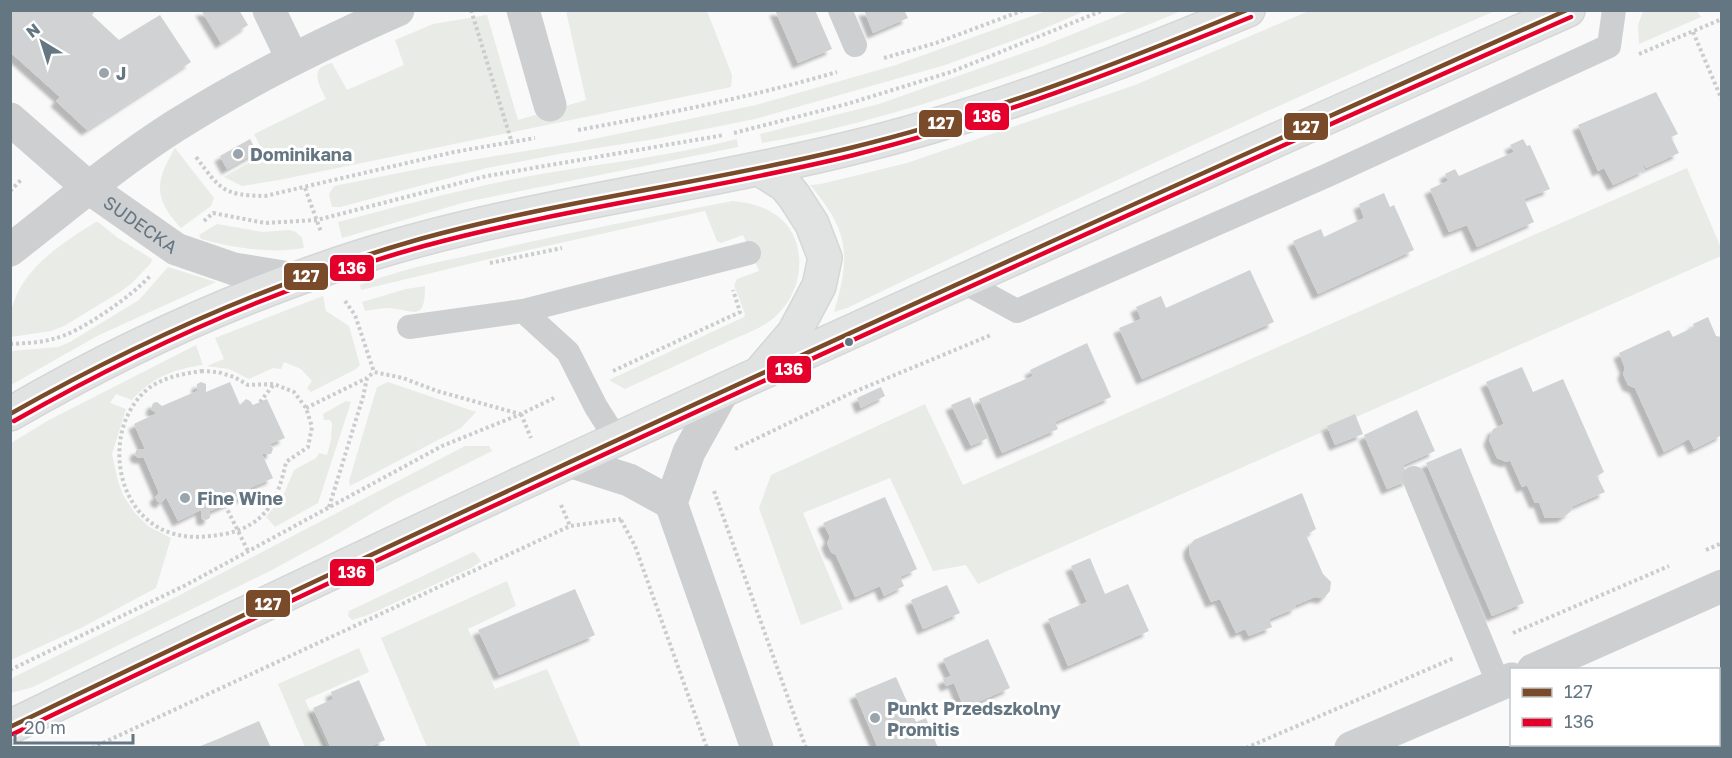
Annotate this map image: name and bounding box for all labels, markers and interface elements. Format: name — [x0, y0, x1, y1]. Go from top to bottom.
north arrow — [12, 12, 72, 72]
text: N — [22, 19, 44, 42]
place label: J — [116, 62, 126, 84]
marker: J — [97, 66, 111, 80]
line badge: 136 — [964, 102, 1010, 131]
text: 136 — [973, 106, 1001, 126]
line badge: 127 — [918, 109, 963, 138]
line badge: 127 — [1283, 112, 1329, 141]
text: 127 — [928, 113, 955, 133]
text: 127 — [1293, 117, 1320, 137]
place label: Dominikana — [250, 143, 352, 165]
marker: Dominikana — [231, 147, 245, 161]
street label: SUDECKA — [99, 191, 182, 258]
line badge: 136 — [329, 254, 375, 282]
text: 136 — [338, 258, 366, 278]
line badge: 127 — [283, 262, 329, 291]
text: 127 — [293, 266, 320, 286]
unlabelled marker — [843, 336, 855, 348]
line badge: 136 — [766, 355, 812, 384]
text: 136 — [775, 359, 803, 379]
place label: Fine Wine — [197, 487, 283, 509]
marker: Fine Wine — [178, 491, 192, 505]
line badge: 136 — [329, 558, 375, 587]
text: 136 — [338, 562, 366, 582]
line badge: 127 — [245, 589, 291, 618]
text: 127 — [255, 594, 282, 614]
legend — [1510, 668, 1720, 746]
text: 127 — [1564, 680, 1593, 702]
place label: Punkt Przedszkolny Promitis — [887, 697, 1061, 740]
scale bar — [15, 707, 134, 745]
text: 136 — [1564, 710, 1594, 732]
marker: Punkt Przedszkolny Promitis — [868, 711, 882, 725]
text: 20 m — [24, 716, 66, 738]

